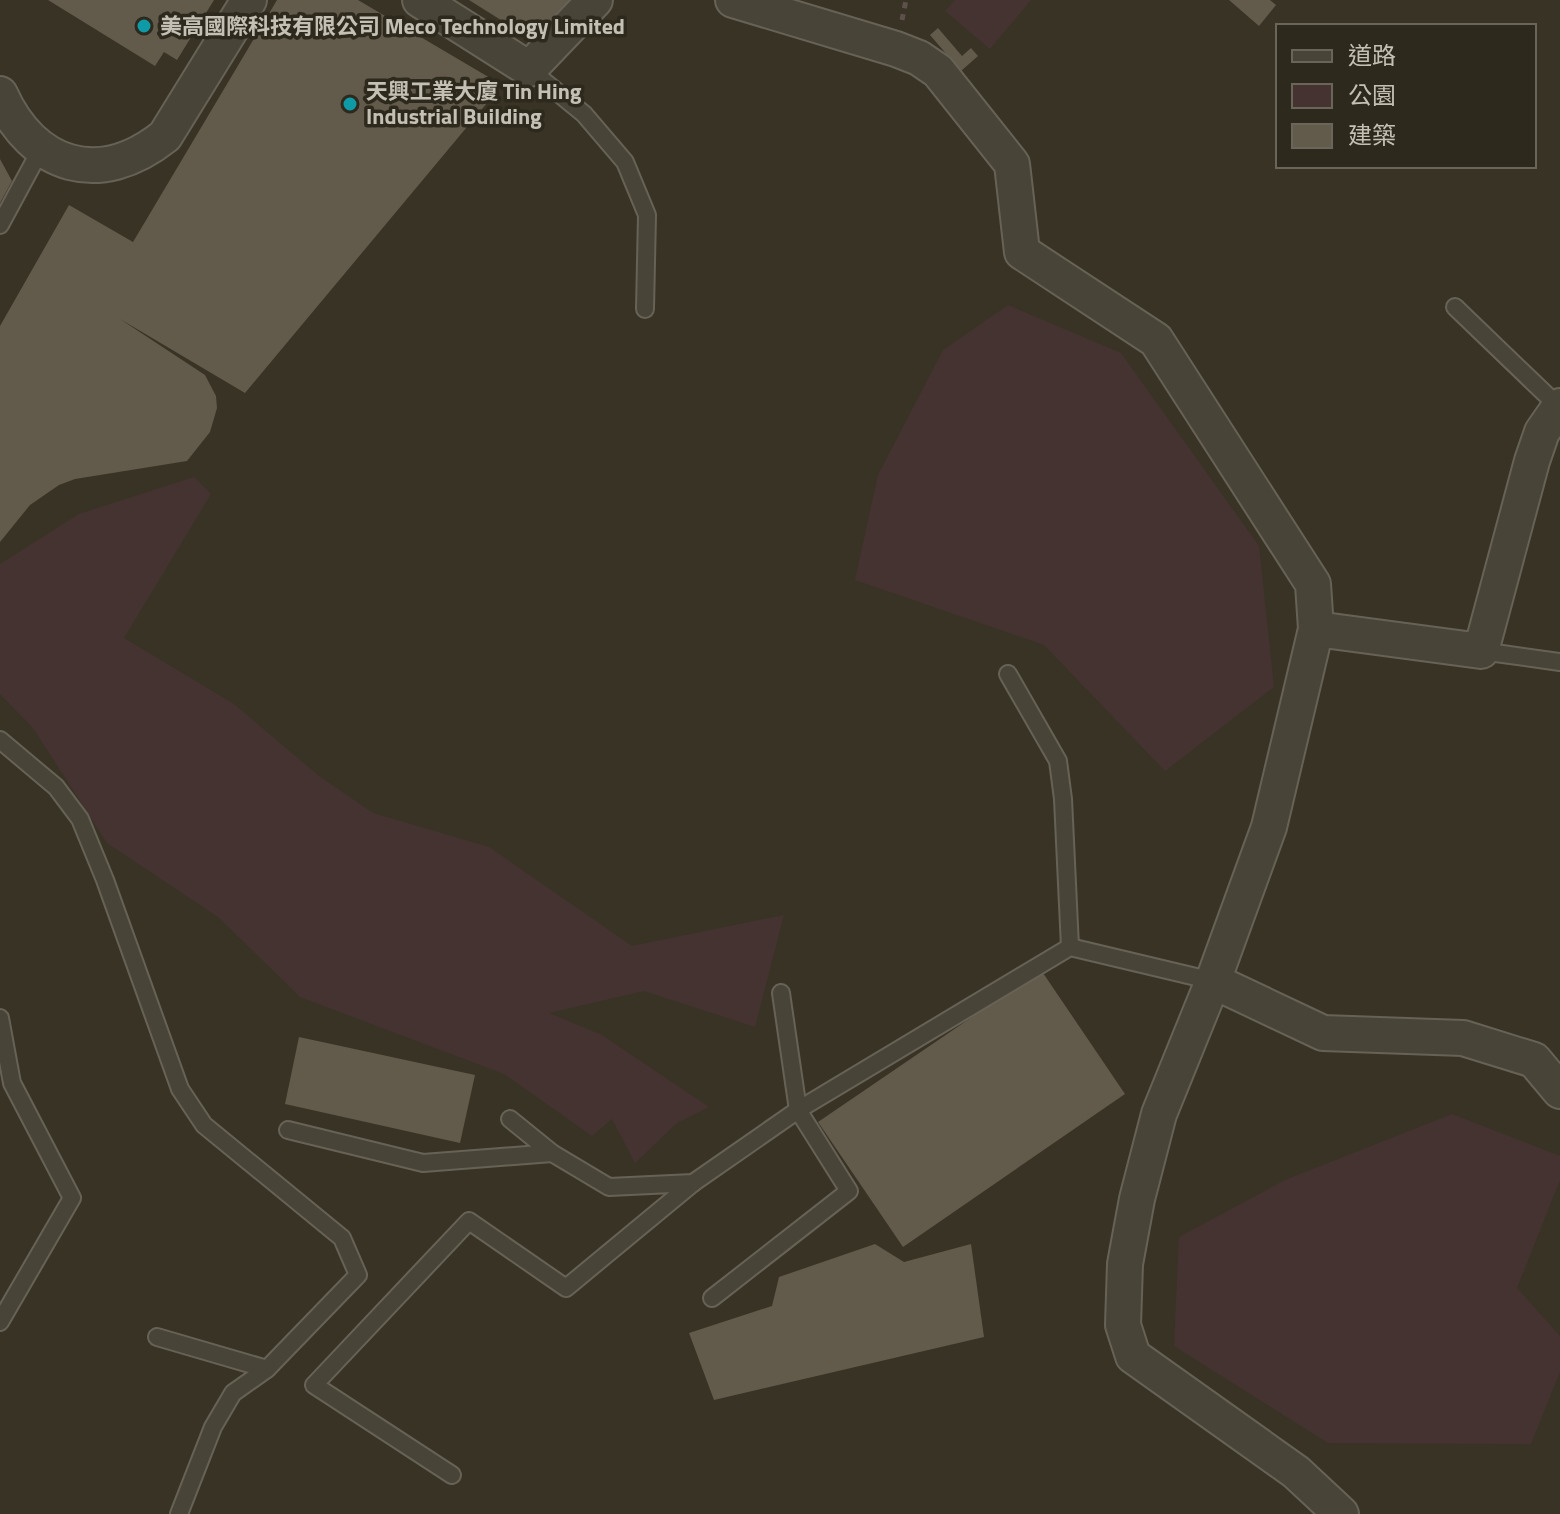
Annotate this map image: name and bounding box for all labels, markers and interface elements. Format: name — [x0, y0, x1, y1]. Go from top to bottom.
place label: 美高國際科技有限公司 Meco Technology Limited — [160, 9, 625, 43]
marker: 美高國際科技有限公司 Meco Technology Limited — [135, 17, 153, 35]
legend — [1276, 24, 1536, 168]
text: 道路 — [1348, 37, 1396, 73]
place label: 天興工業大廈 Tin Hing Industrial Building — [366, 74, 582, 133]
text: 公園 — [1348, 77, 1396, 113]
marker: 天興工業大廈 Tin Hing Industrial Building — [341, 95, 359, 113]
text: 建築 — [1348, 117, 1396, 153]

